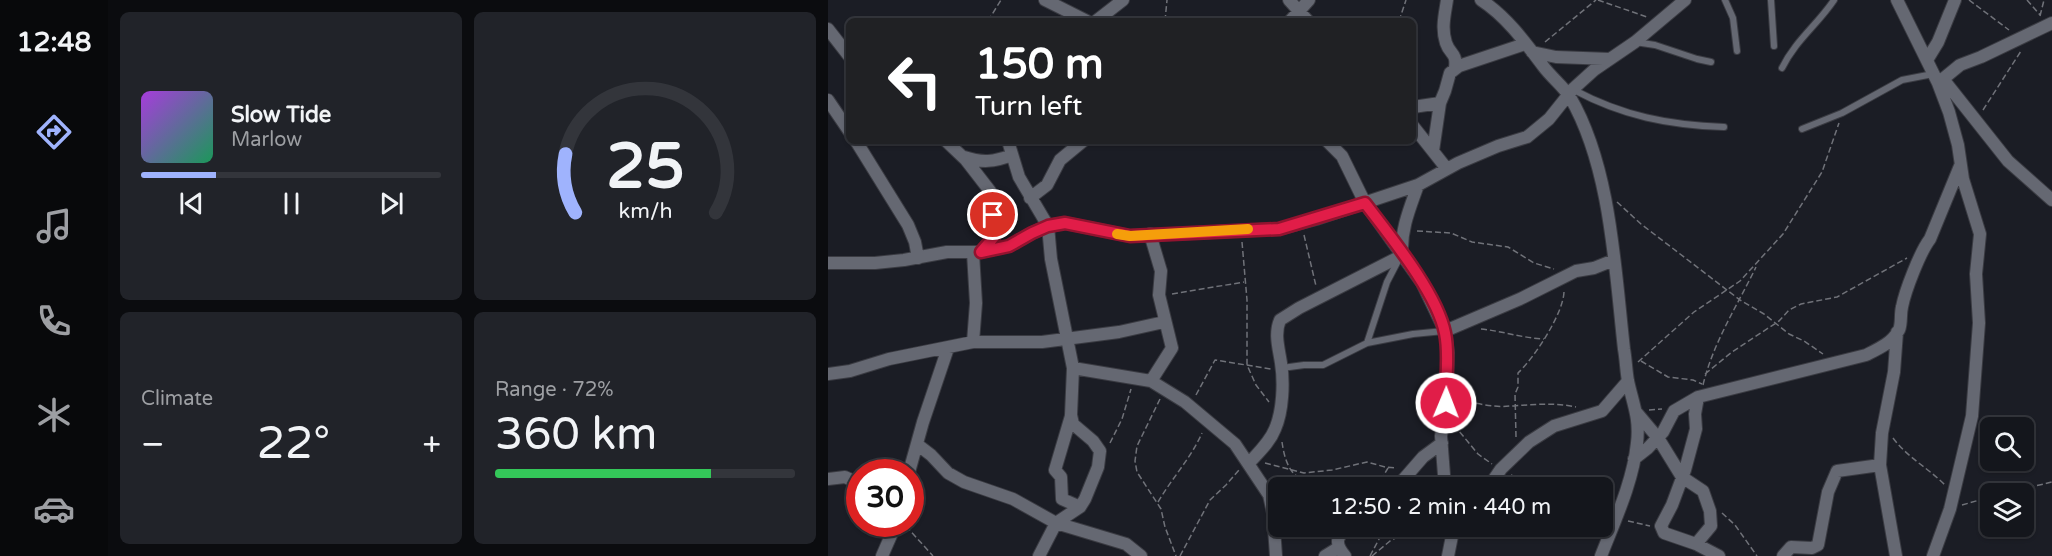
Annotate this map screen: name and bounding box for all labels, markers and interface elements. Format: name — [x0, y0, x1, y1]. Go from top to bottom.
text: 12:48 — [17, 26, 91, 59]
text: 150 m — [975, 39, 1104, 90]
icon: left — [876, 42, 954, 120]
text: Turn left — [975, 90, 1082, 123]
text: Slow Tide — [231, 102, 331, 128]
icon: directions — [33, 111, 75, 153]
text: Marlow — [231, 128, 302, 152]
text: 25 — [606, 130, 684, 205]
icon: previous — [175, 187, 208, 220]
icon: pause — [275, 187, 308, 220]
icon: next — [375, 187, 408, 220]
pin — [967, 189, 1018, 240]
text: km/h — [618, 198, 672, 224]
icon: arrive — [976, 198, 1009, 231]
icon: music — [33, 205, 75, 247]
icon: phone — [33, 300, 75, 342]
position arrow — [1414, 371, 1478, 435]
text: Range · 72% — [495, 378, 614, 402]
text: Climate — [141, 387, 213, 411]
icon: climate — [33, 394, 75, 436]
text: 360 km — [495, 408, 657, 462]
text: 22° — [257, 417, 330, 471]
map controls — [1980, 417, 2034, 537]
button: search — [1980, 417, 2034, 471]
text: − — [141, 425, 165, 464]
text: + — [422, 425, 441, 464]
speed limit sign: 30 — [846, 459, 924, 537]
button: layers — [1980, 483, 2034, 537]
icon: car — [33, 488, 75, 530]
text: 12:50 · 2 min · 440 m — [1330, 494, 1551, 520]

